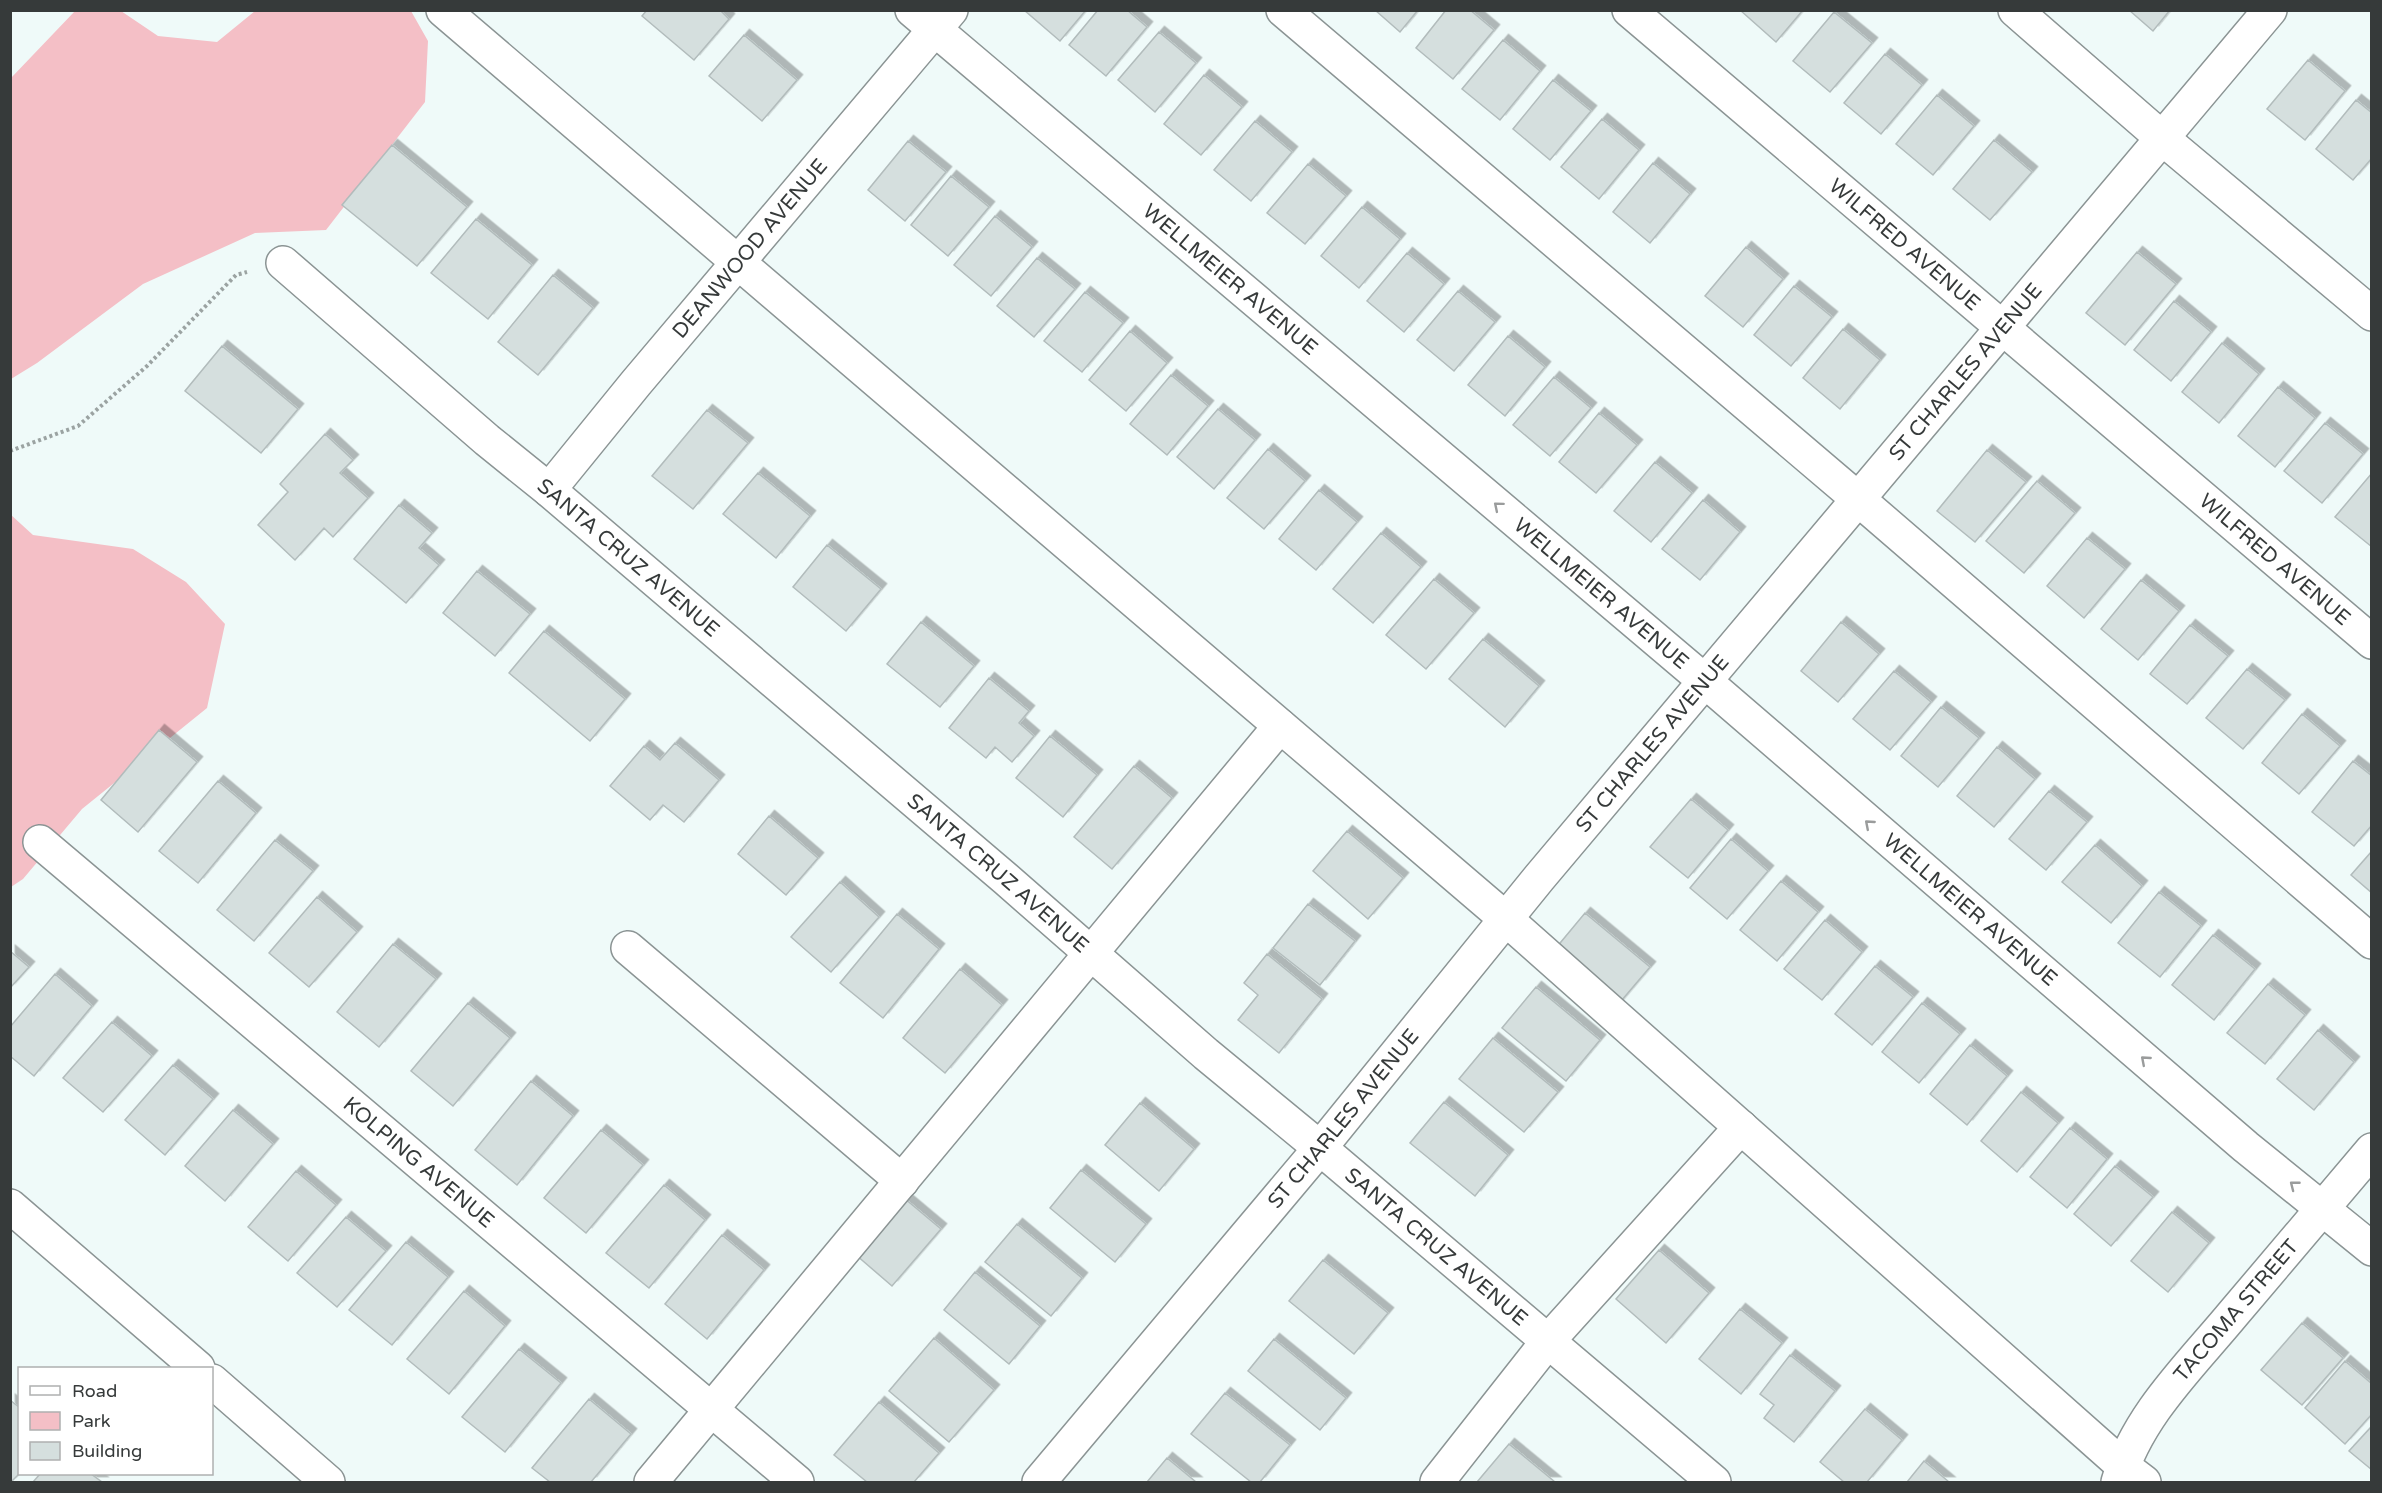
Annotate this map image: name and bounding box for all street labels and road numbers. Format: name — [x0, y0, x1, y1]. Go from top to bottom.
street label: DEANWOOD AVENUE — [667, 154, 833, 344]
street label: WILFRED AVENUE — [1824, 174, 1985, 316]
street label: WELLMEIER AVENUE — [1137, 199, 1323, 361]
street label: ST CHARLES AVENUE — [1884, 278, 2048, 466]
street label: SANTA CRUZ AVENUE — [532, 473, 724, 642]
street label: WILFRED AVENUE — [2194, 489, 2355, 631]
street label: WELLMEIER AVENUE — [1508, 513, 1693, 675]
street label: ST CHARLES AVENUE — [1571, 650, 1735, 838]
street label: SANTA CRUZ AVENUE — [902, 788, 1094, 958]
street label: WELLMEIER AVENUE — [1878, 828, 2062, 992]
street label: ST CHARLES AVENUE — [1263, 1024, 1424, 1214]
street label: KOLPING AVENUE — [338, 1092, 499, 1233]
street label: SANTA CRUZ AVENUE — [1340, 1163, 1532, 1331]
street label: TACOMA STREET — [2169, 1234, 2304, 1387]

